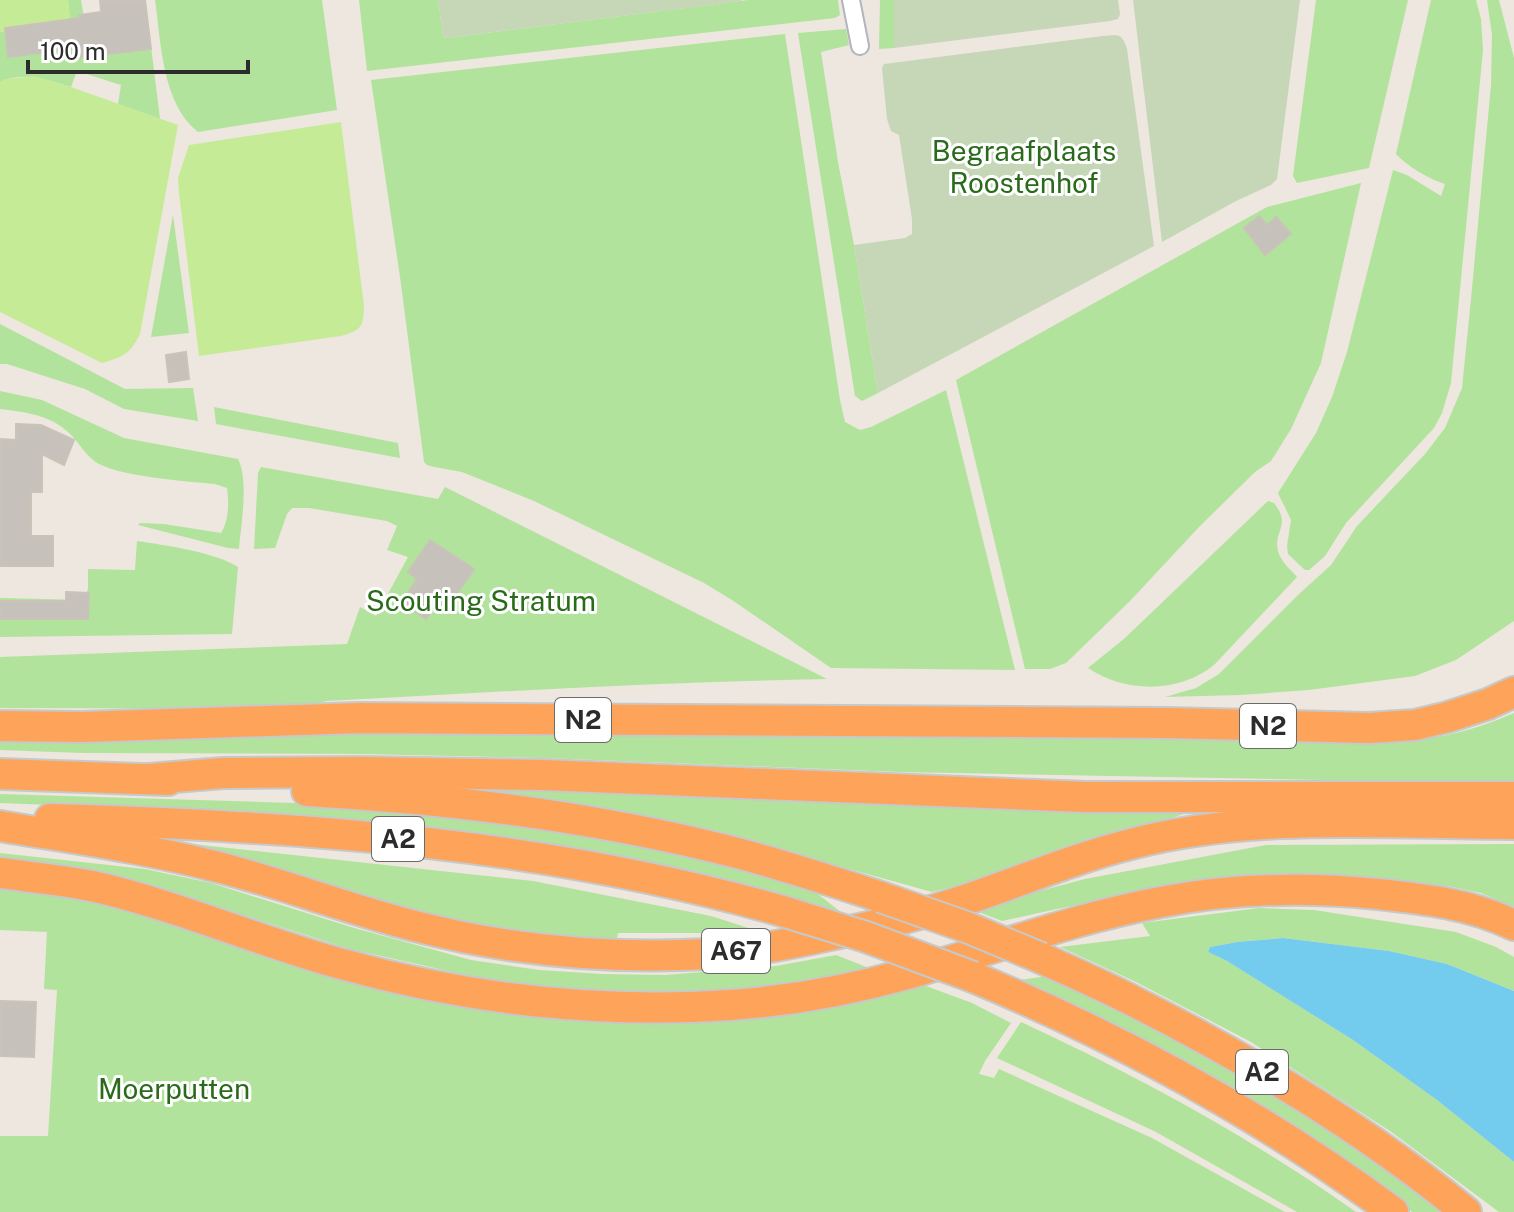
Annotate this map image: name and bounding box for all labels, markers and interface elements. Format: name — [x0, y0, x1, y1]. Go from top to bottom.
scale bar — [28, 24, 248, 74]
text: 100 m — [40, 37, 106, 65]
park label: Begraafplaats Roostenhof — [932, 134, 1116, 199]
park label: Scouting Stratum — [366, 584, 596, 617]
road number: N2 — [555, 698, 611, 742]
road number: N2 — [1240, 704, 1296, 748]
road number: A2 — [372, 817, 424, 861]
road number: A67 — [702, 929, 770, 973]
road number: A2 — [1236, 1050, 1288, 1094]
park label: Moerputten — [98, 1072, 250, 1105]

